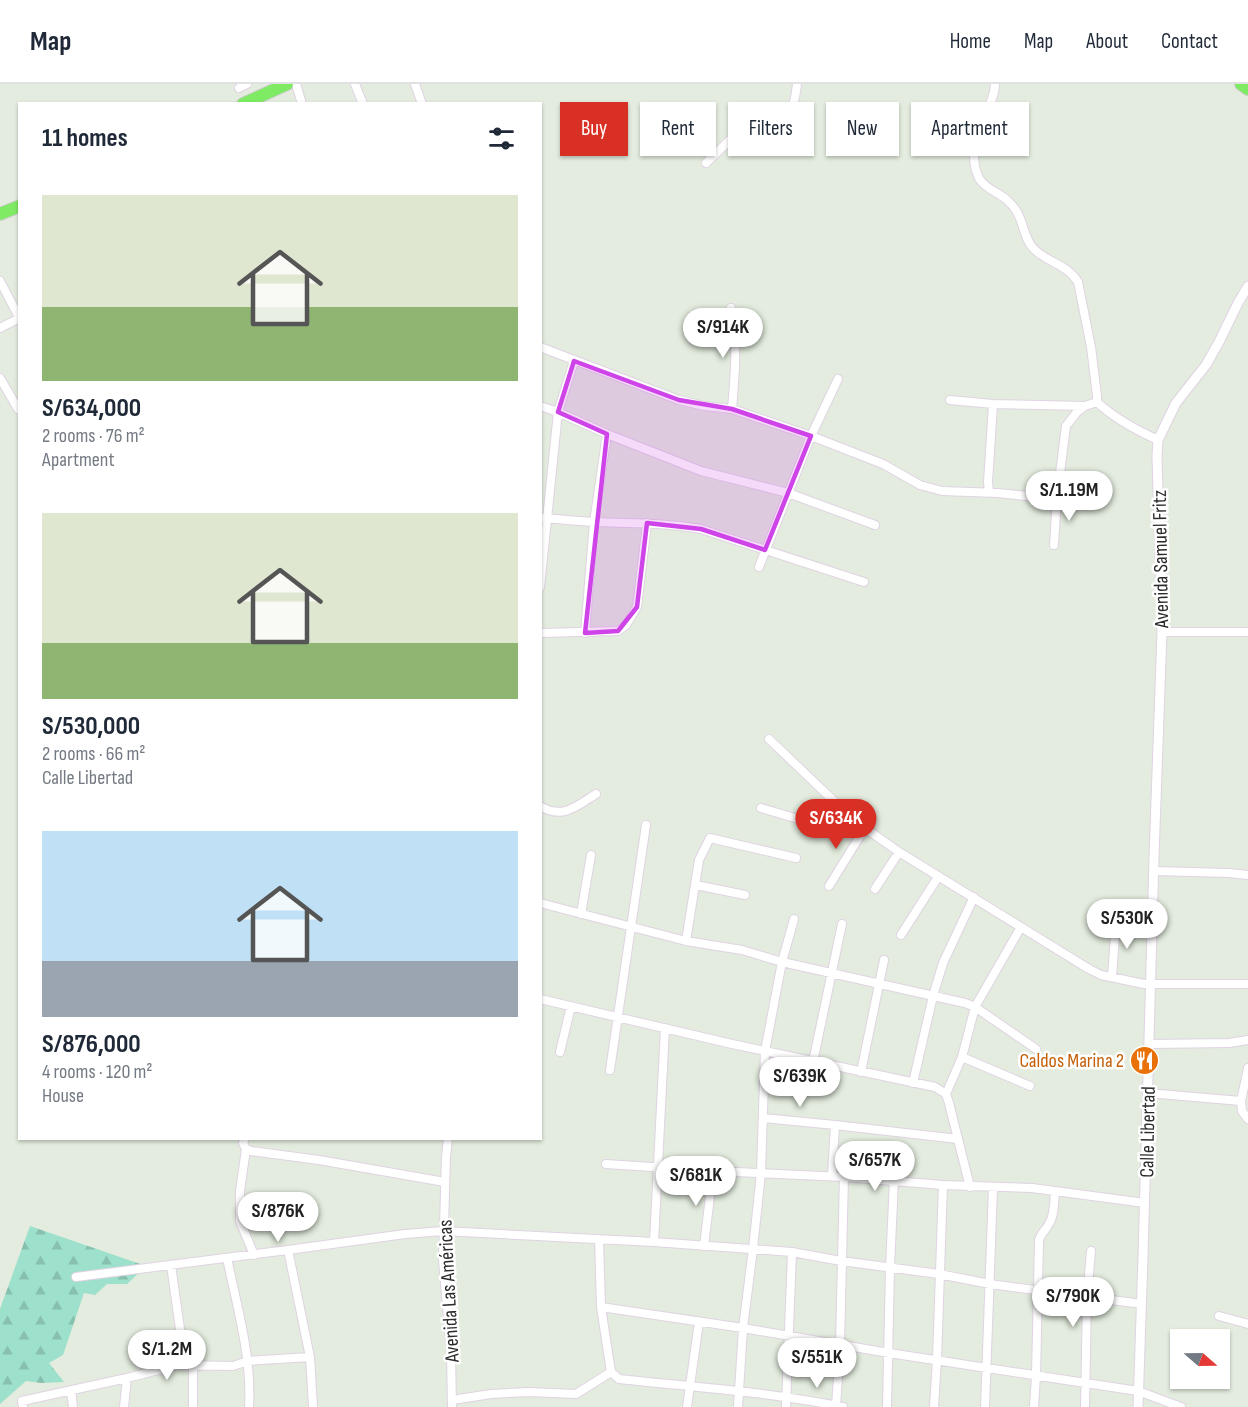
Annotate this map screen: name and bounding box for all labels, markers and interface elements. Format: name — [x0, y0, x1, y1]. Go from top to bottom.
text: Map — [30, 25, 71, 58]
text: Home — [950, 29, 991, 54]
text: Map — [1024, 29, 1053, 54]
text: About — [1086, 29, 1128, 54]
text: Contact — [1161, 29, 1218, 54]
chip: Buy — [560, 102, 628, 156]
chip: Rent — [640, 102, 716, 156]
chip: Filters — [728, 102, 814, 156]
chip: New — [826, 102, 899, 156]
chip: Apartment — [911, 102, 1029, 156]
icon: filters — [485, 122, 518, 155]
text: 11 homes — [42, 123, 128, 154]
icon: home — [226, 234, 334, 342]
pin: S/914K — [674, 308, 772, 359]
text: S/914K — [697, 315, 749, 339]
text: S/634,000 — [42, 393, 141, 424]
text: 2 rooms · 76 m² — [42, 424, 145, 448]
text: Apartment — [42, 448, 115, 472]
pin: S/1.19M — [1014, 471, 1124, 522]
text: S/1.19M — [1040, 478, 1098, 502]
street label: Avenida Samuel Fritz — [1148, 490, 1174, 629]
icon: home — [226, 552, 334, 660]
text: S/530,000 — [42, 711, 140, 742]
text: 2 rooms · 66 m² — [42, 742, 146, 766]
text: Calle Libertad — [42, 766, 133, 790]
pin: S/634K — [787, 799, 885, 850]
text: S/634K — [809, 806, 863, 830]
icon: home — [226, 870, 334, 978]
pin: S/530K — [1078, 899, 1176, 950]
text: S/530K — [1101, 906, 1153, 930]
text: S/876,000 — [42, 1029, 141, 1060]
restaurant icon: Caldos Marina 2 — [1129, 1044, 1161, 1076]
place label: Caldos Marina 2 — [1020, 1049, 1124, 1073]
pin: S/639K — [751, 1057, 849, 1108]
text: 4 rooms · 120 m² — [42, 1060, 153, 1084]
text: S/639K — [773, 1064, 827, 1088]
text: House — [42, 1084, 84, 1108]
street label: Calle Libertad — [1135, 1086, 1161, 1178]
pin: S/657K — [826, 1141, 924, 1192]
text: S/657K — [849, 1148, 901, 1172]
pin: S/681K — [647, 1156, 745, 1207]
text: S/681K — [670, 1163, 722, 1187]
pin: S/876K — [229, 1192, 327, 1243]
text: S/876K — [252, 1199, 304, 1223]
street label: Avenida Las Américas — [433, 1219, 465, 1364]
pin: S/790K — [1024, 1277, 1122, 1328]
text: S/790K — [1046, 1284, 1100, 1308]
north arrow — [1170, 1329, 1230, 1389]
map controls — [1170, 1329, 1230, 1389]
pin: S/1.2M — [118, 1330, 216, 1381]
text: S/1.2M — [142, 1337, 192, 1361]
pin: S/551K — [768, 1338, 866, 1389]
text: S/551K — [791, 1345, 843, 1369]

